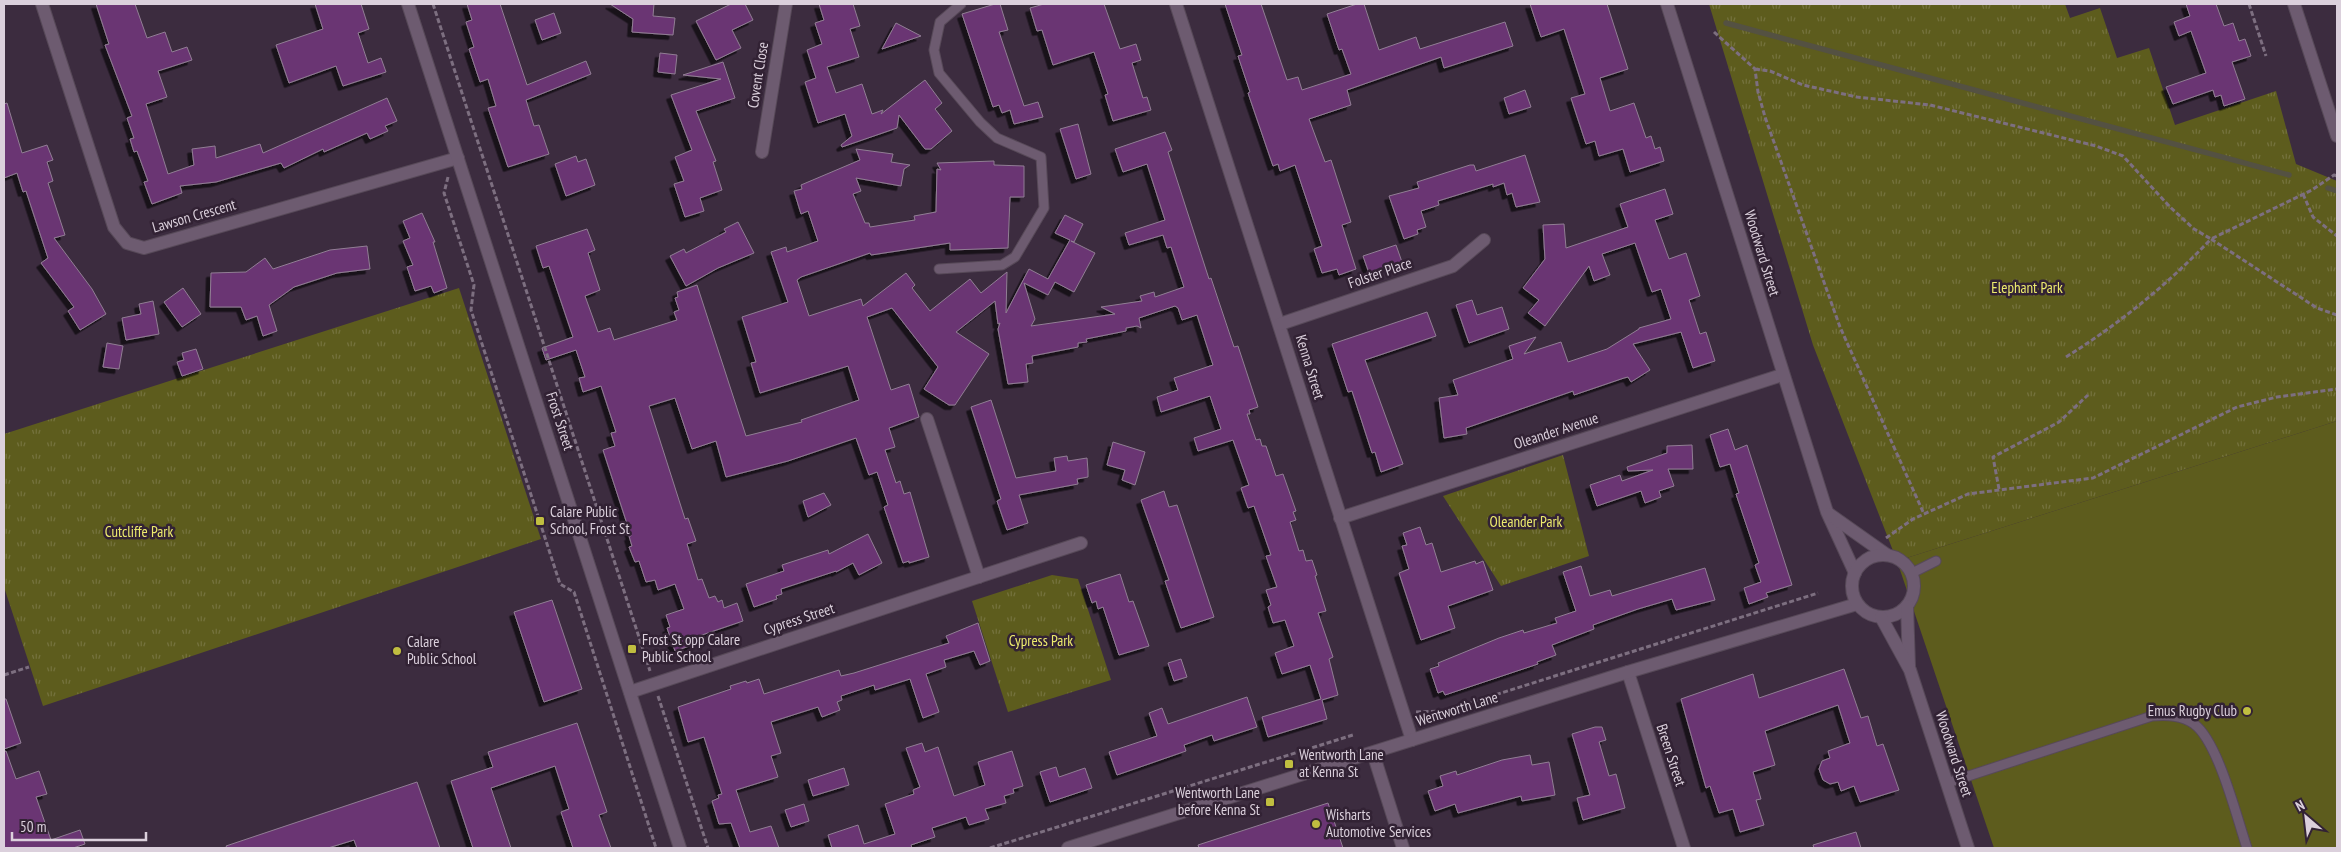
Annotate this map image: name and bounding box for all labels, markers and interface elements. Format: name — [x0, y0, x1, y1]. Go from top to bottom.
street label: Covent Close — [743, 40, 772, 109]
street label: Lawson Crescent — [150, 195, 238, 237]
street label: Woodward Street — [1740, 208, 1785, 298]
street label: Folster Place — [1345, 253, 1414, 292]
park label: Elephant Park — [1991, 278, 2063, 297]
street label: Kenna Street — [1292, 332, 1329, 401]
street label: Frost Street — [542, 389, 579, 452]
street label: Oleander Avenue — [1511, 408, 1601, 453]
place label: Calare Public School, Frost St — [550, 502, 630, 538]
park label: Oleander Park — [1490, 512, 1563, 531]
marker: Calare Public School, Frost St — [534, 515, 546, 527]
park label: Cutcliffe Park — [105, 522, 173, 541]
street label: Cypress Street — [761, 598, 837, 639]
place label: Frost St opp Calare Public School — [642, 630, 740, 666]
park label: Cypress Park — [1009, 631, 1073, 650]
place label: Calare Public School — [407, 632, 477, 668]
marker: Frost St opp Calare Public School — [626, 643, 638, 655]
marker: Calare Public School — [391, 645, 403, 657]
street label: Wentworth Lane — [1414, 687, 1500, 730]
place label: Emus Rugby Club — [2148, 701, 2237, 720]
marker: Emus Rugby Club — [2241, 705, 2253, 717]
street label: Woodward Street — [1932, 709, 1977, 799]
street label: Breen Street — [1653, 721, 1690, 788]
place label: Wentworth Lane at Kenna St — [1299, 745, 1384, 781]
marker: Wentworth Lane at Kenna St — [1283, 758, 1295, 770]
place label: Wentworth Lane before Kenna St — [1175, 783, 1260, 819]
north arrow — [2281, 792, 2331, 842]
marker: Wentworth Lane before Kenna St — [1264, 796, 1276, 808]
text: N — [2292, 796, 2307, 815]
place label: Wisharts Automotive Services — [1326, 805, 1431, 841]
scale bar — [12, 810, 146, 842]
text: 50 m — [20, 817, 46, 836]
marker: Wisharts Automotive Services — [1310, 818, 1322, 830]

